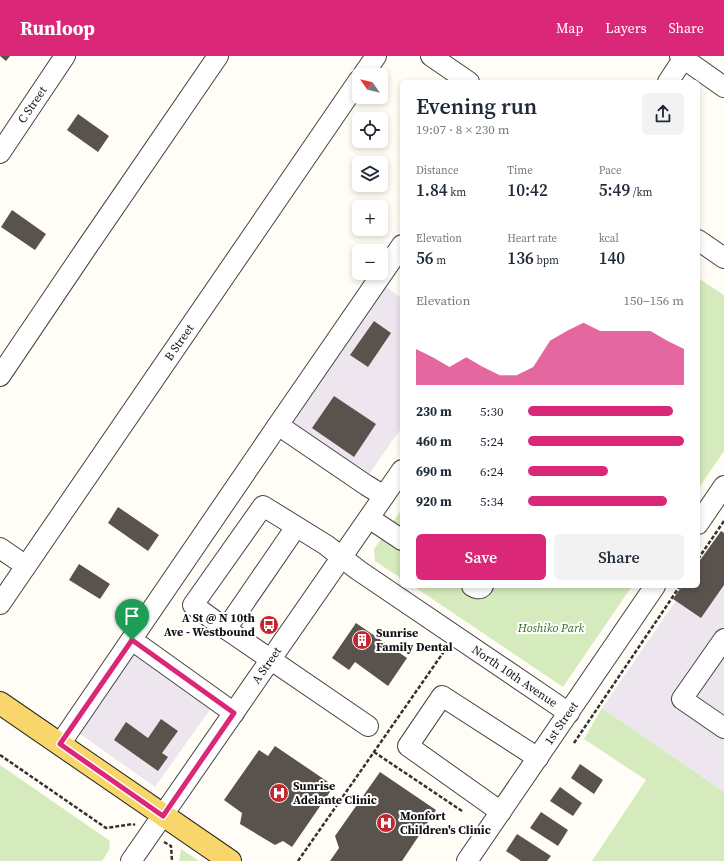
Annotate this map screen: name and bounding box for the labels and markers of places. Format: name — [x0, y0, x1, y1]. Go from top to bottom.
pin — [115, 599, 149, 640]
place label: A St @ N 10th Ave - Westbound — [164, 610, 256, 640]
bus stop icon: A St @ N 10th Ave - Westbound — [258, 614, 280, 636]
place label: Sunrise Family Dental — [376, 625, 453, 655]
building icon: Sunrise Family Dental — [351, 629, 373, 651]
place label: Sunrise Adelante Clinic — [293, 778, 377, 808]
hospital icon: Sunrise Adelante Clinic — [268, 782, 290, 804]
place label: Monfort Children's Clinic — [400, 808, 491, 838]
hospital icon: Monfort Children's Clinic — [375, 812, 397, 834]

